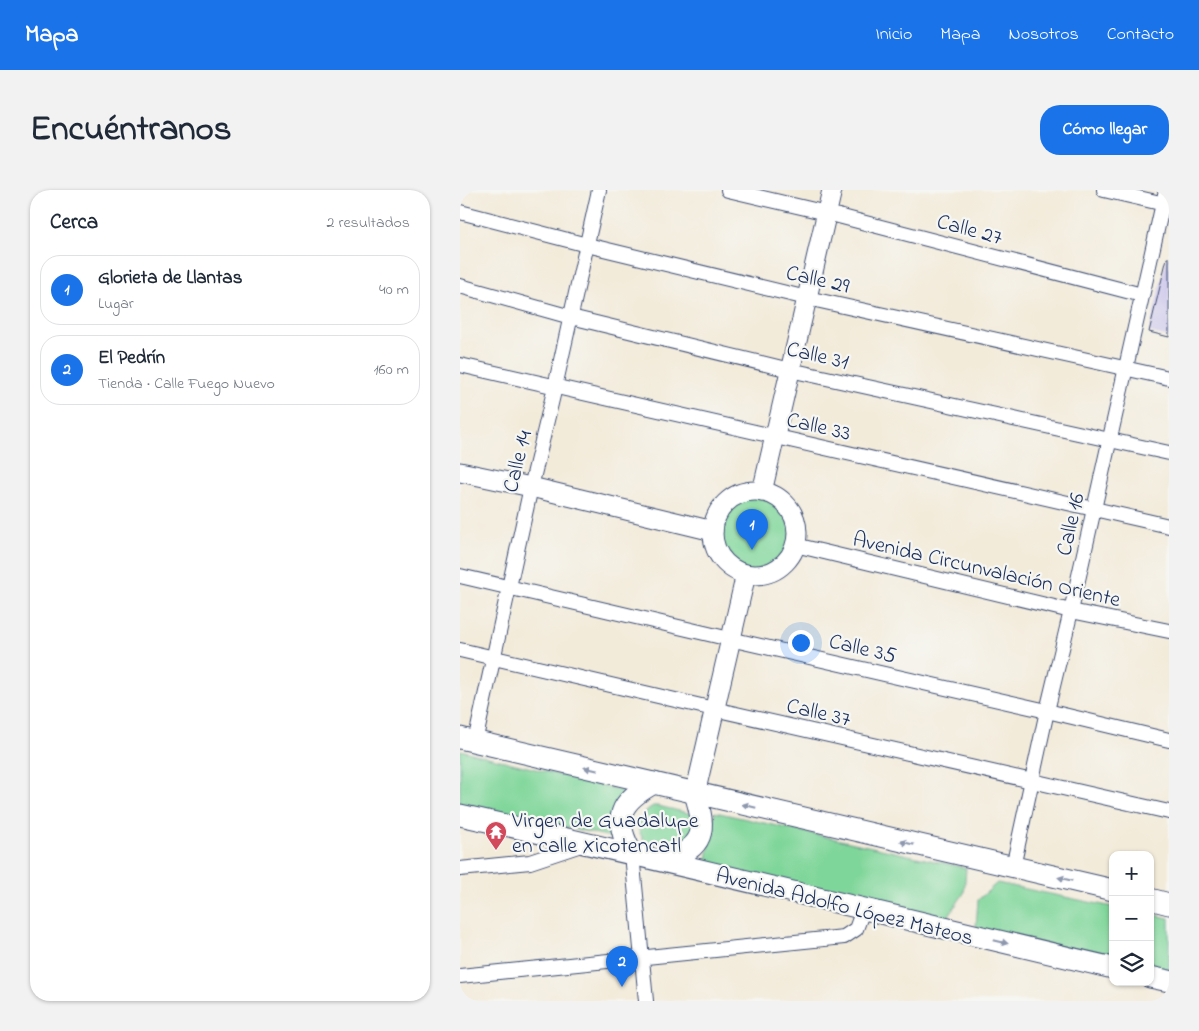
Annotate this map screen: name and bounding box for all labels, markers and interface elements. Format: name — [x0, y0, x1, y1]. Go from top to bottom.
text: Mapa — [25, 18, 79, 53]
text: Inicio — [875, 22, 912, 48]
text: Mapa — [940, 22, 981, 48]
text: Nosotros — [1009, 22, 1079, 48]
text: Contacto — [1107, 22, 1174, 48]
text: Encuéntranos — [30, 105, 232, 156]
button: Cómo llegar — [1040, 105, 1169, 155]
street label: Calle 27 — [933, 207, 1006, 255]
text: Cerca — [50, 208, 98, 238]
text: 2 resultados — [327, 211, 410, 235]
street label: Calle 29 — [782, 258, 853, 304]
text: Glorieta de Llantas — [98, 265, 242, 292]
text: 1 — [64, 278, 70, 302]
text: 40 m — [379, 278, 409, 302]
text: Lugar — [98, 292, 134, 316]
street label: Calle 31 — [783, 334, 852, 380]
text: El Pedrín — [98, 345, 165, 372]
text: 2 — [63, 358, 71, 382]
text: 160 m — [374, 358, 409, 382]
text: Tienda · Calle Fuego Nuevo — [98, 372, 275, 396]
street label: Calle 33 — [783, 405, 854, 451]
street label: Calle 14 — [496, 427, 542, 496]
street label: Calle 16 — [1049, 490, 1095, 559]
pin: 1 — [736, 509, 768, 550]
street label: Avenida Circunvalación Oriente — [849, 525, 1123, 617]
street label: Calle 35 — [825, 627, 899, 673]
your location — [788, 630, 814, 656]
street label: Calle 37 — [783, 691, 854, 737]
one-way arrow — [582, 764, 598, 772]
one-way arrow — [741, 802, 756, 810]
place label: Virgen de Guadalupe en calle Xicotencatl — [511, 806, 699, 863]
temple icon: Virgen de Guadalupe en calle Xicotencatl — [484, 820, 508, 851]
one-way arrow — [899, 839, 914, 847]
map controls — [1109, 851, 1154, 986]
button: + — [1109, 851, 1154, 896]
street label: Avenida Adolfo López Mateos — [712, 860, 977, 955]
one-way arrow — [1058, 875, 1073, 883]
button: − — [1109, 896, 1154, 941]
one-way arrow — [994, 938, 1009, 946]
button: layers — [1109, 941, 1154, 986]
pin: 2 — [606, 946, 638, 987]

